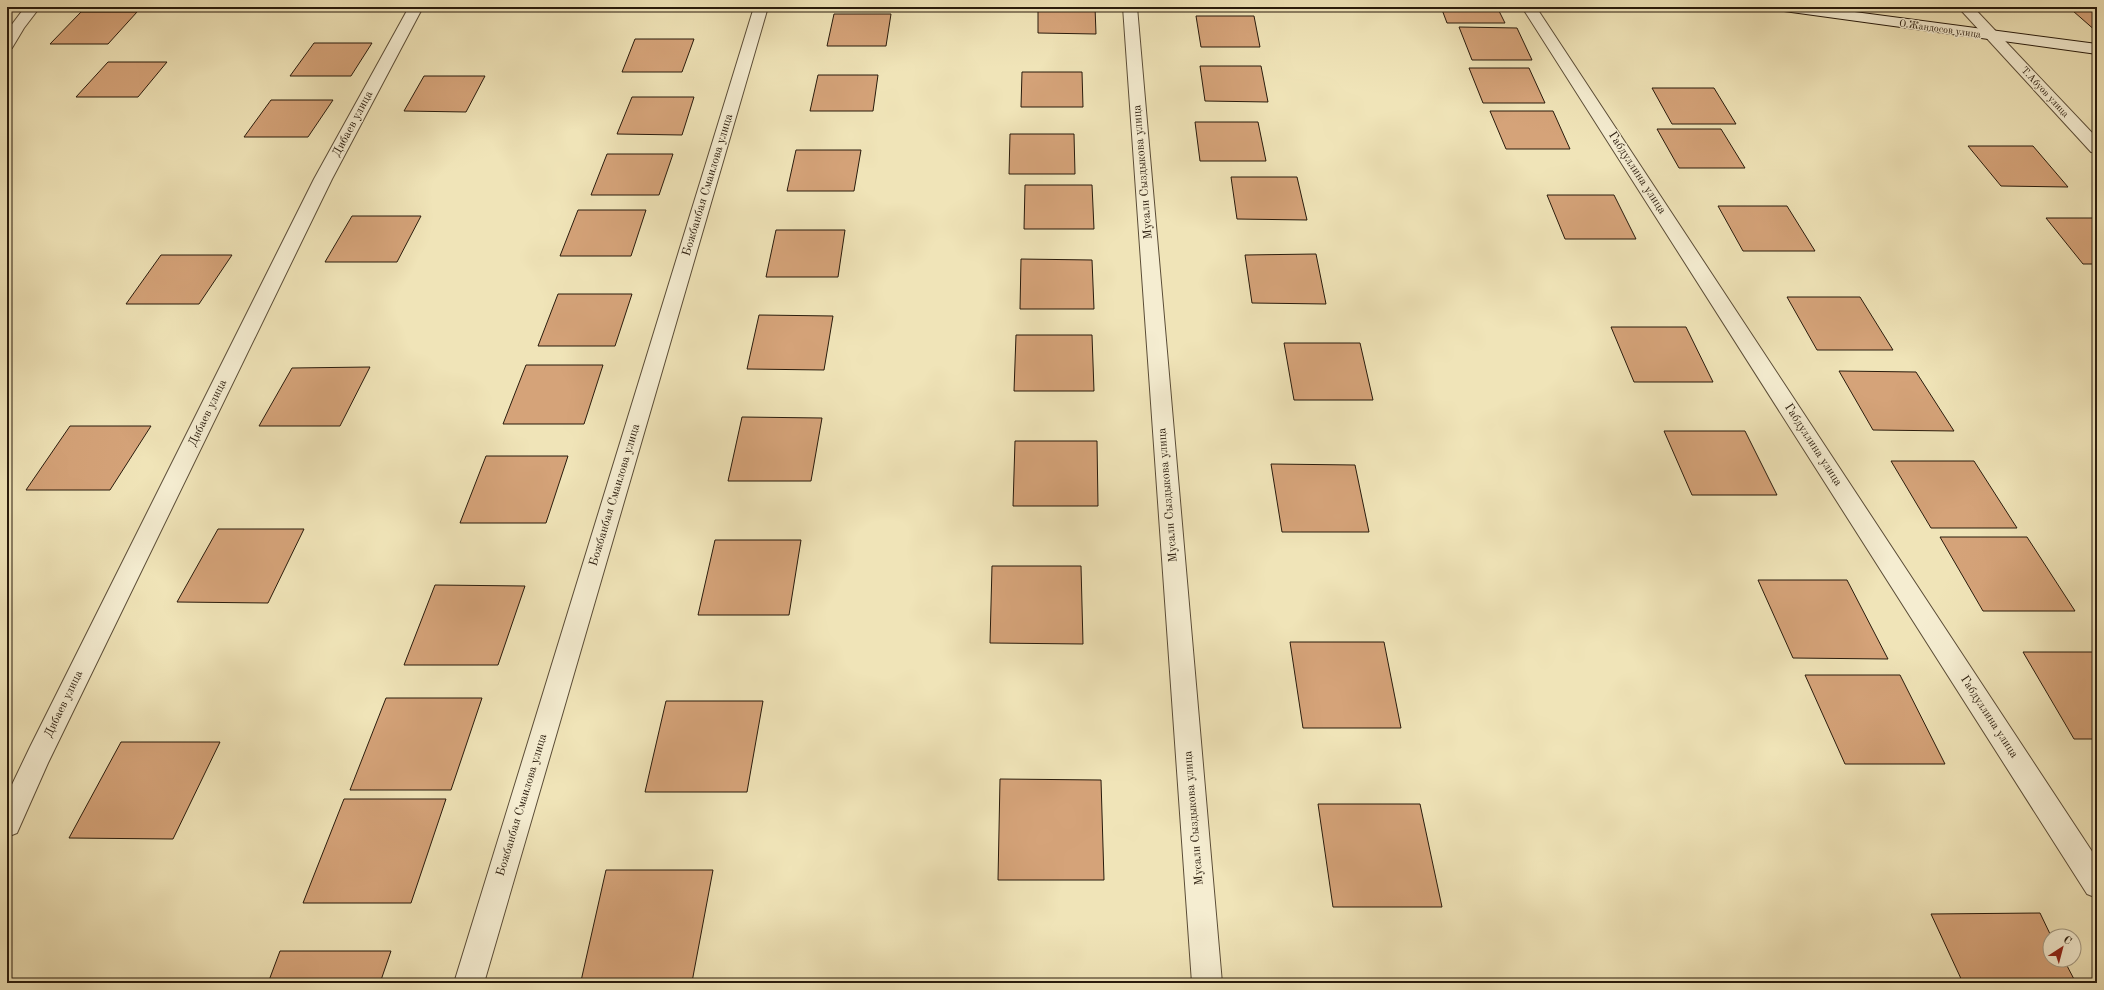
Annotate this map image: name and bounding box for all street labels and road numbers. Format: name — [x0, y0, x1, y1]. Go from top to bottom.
street label: О.Жандосов улица — [1898, 18, 1982, 40]
street label: Т.Абуов улица — [2019, 65, 2071, 119]
street label: Дибаев улица — [331, 89, 375, 159]
street label: Мусали Сыздыкова улица — [1131, 104, 1155, 240]
street label: Божбанбая Смаилова улица — [681, 112, 735, 258]
street label: Габдуллина улица — [1606, 130, 1668, 216]
street label: Дибаев улица — [187, 378, 229, 448]
street label: Габдуллина улица — [1782, 402, 1844, 488]
street label: Божбанбая Смаилова улица — [588, 422, 642, 568]
street label: Мусали Сыздыкова улица — [1156, 427, 1180, 563]
street label: Дибаев улица — [43, 669, 85, 739]
street label: Габдуллина улица — [1958, 674, 2020, 760]
street label: Божбанбая Смаилова улица — [495, 732, 549, 878]
street label: Мусали Сыздыкова улица — [1182, 750, 1206, 886]

